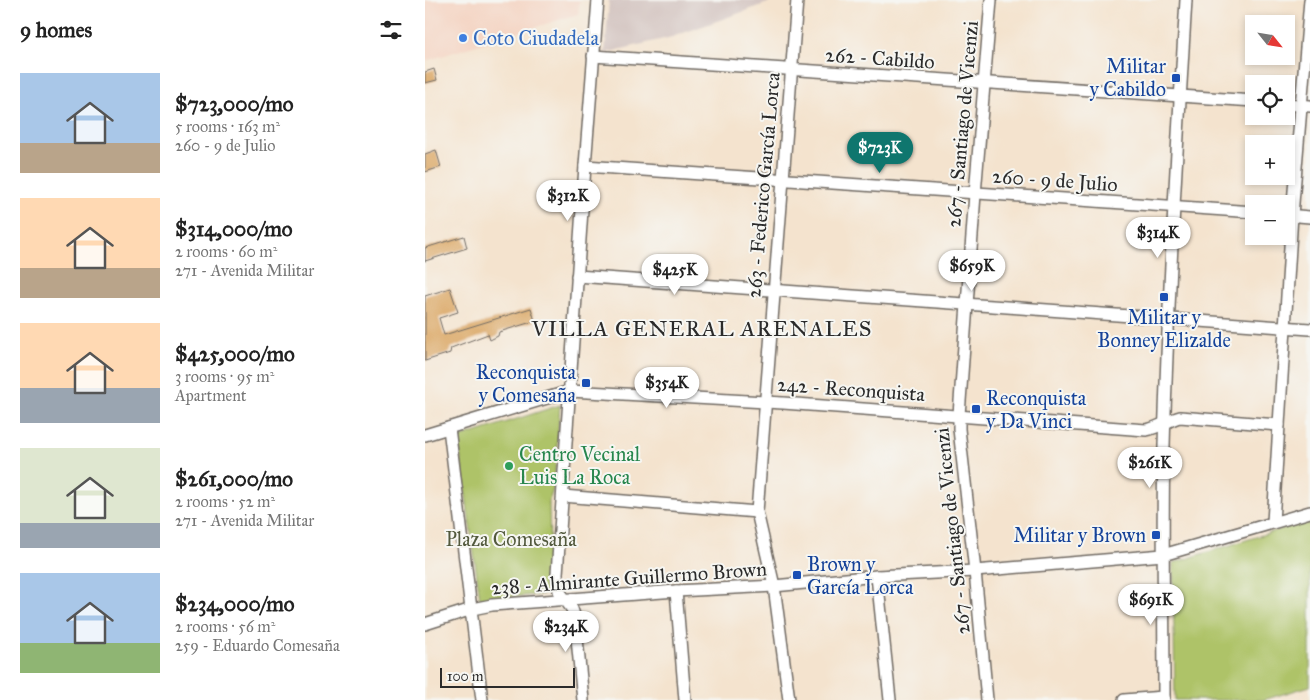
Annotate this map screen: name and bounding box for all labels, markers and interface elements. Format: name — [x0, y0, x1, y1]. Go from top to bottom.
north arrow — [1245, 15, 1295, 65]
map controls — [1245, 15, 1295, 245]
icon: filters — [377, 16, 405, 44]
text: 9 homes — [20, 17, 92, 43]
street label: 267 - Santiago de Vicenzi — [941, 19, 984, 229]
place label: Coto Ciudadela — [473, 26, 599, 50]
marker: Coto Ciudadela — [457, 32, 469, 44]
street label: 262 - Cabildo — [824, 42, 936, 74]
place label: Militar y Cabildo — [1089, 54, 1166, 101]
street label: 263 - Federico García Lorca — [741, 71, 785, 299]
marker: Militar y Cabildo — [1170, 72, 1182, 84]
button: locate — [1245, 75, 1295, 125]
text: $723,000/mo — [175, 91, 294, 117]
icon: home — [60, 93, 120, 153]
text: 5 rooms · 163 m² — [175, 117, 280, 136]
pin: $723K — [845, 132, 915, 174]
button: + — [1245, 135, 1295, 185]
text: 260 - 9 de Julio — [175, 136, 276, 155]
text: $723K — [858, 138, 902, 157]
street label: 260 - 9 de Julio — [991, 164, 1119, 197]
pin: $312K — [533, 180, 603, 222]
text: $312K — [547, 186, 589, 205]
button: − — [1245, 195, 1295, 245]
text: $314,000/mo — [175, 216, 293, 242]
pin: $314K — [1123, 216, 1193, 259]
icon: home — [60, 218, 120, 278]
text: $314K — [1137, 223, 1179, 242]
text: 2 rooms · 60 m² — [175, 242, 277, 261]
pin: $659K — [937, 250, 1007, 292]
pin: $425K — [640, 254, 710, 296]
text: $659K — [949, 256, 995, 275]
text: $425K — [652, 260, 698, 279]
text: 271 - Avenida Militar — [175, 261, 314, 280]
marker: Militar y Bonney Elizalde — [1158, 291, 1170, 303]
place label: Militar y Bonney Elizalde — [1097, 305, 1231, 352]
district label: VILLA GENERAL ARENALES — [530, 315, 873, 342]
text: $425,000/mo — [175, 341, 295, 367]
icon: home — [60, 343, 120, 403]
place label: Reconquista y Comesaña — [476, 360, 577, 407]
pin: $354K — [632, 366, 702, 409]
text: 3 rooms · 95 m² — [175, 367, 274, 386]
street label: 242 - Reconquista — [776, 372, 926, 407]
text: $354K — [645, 373, 689, 392]
marker: Reconquista y Comesaña — [580, 377, 592, 389]
text: Apartment — [175, 386, 247, 405]
place label: Reconquista y Da Vinci — [986, 386, 1087, 433]
marker: Reconquista y Da Vinci — [970, 403, 982, 415]
street label: 267 - Santiago de Vicenzi — [929, 426, 976, 635]
place label: Centro Vecinal Luis La Roca — [519, 442, 641, 489]
pin: $261K — [1115, 446, 1185, 489]
text: $261K — [1128, 453, 1172, 472]
marker: Centro Vecinal Luis La Roca — [503, 460, 515, 472]
text: $261,000/mo — [175, 466, 293, 492]
icon: home — [60, 468, 120, 528]
text: 2 rooms · 52 m² — [175, 492, 275, 511]
text: 271 - Avenida Militar — [175, 511, 314, 530]
place label: Militar y Brown — [1013, 523, 1146, 547]
park label: Plaza Comesaña — [445, 527, 577, 551]
marker: Militar y Brown — [1150, 529, 1162, 541]
place label: Brown y García Lorca — [807, 552, 914, 599]
street label: 238 - Almirante Guillermo Brown — [490, 556, 768, 600]
marker: Brown y García Lorca — [791, 569, 803, 581]
pin: $691K — [1116, 584, 1186, 626]
text: $691K — [1129, 590, 1173, 609]
text: $234,000/mo — [175, 591, 295, 617]
icon: home — [60, 593, 120, 653]
pin: $234K — [531, 610, 601, 653]
text: 2 rooms · 56 m² — [175, 617, 275, 636]
text: $234K — [544, 617, 588, 636]
text: 259 - Eduardo Comesaña — [175, 636, 340, 655]
scale bar — [440, 665, 575, 688]
text: 100 m — [447, 668, 484, 685]

